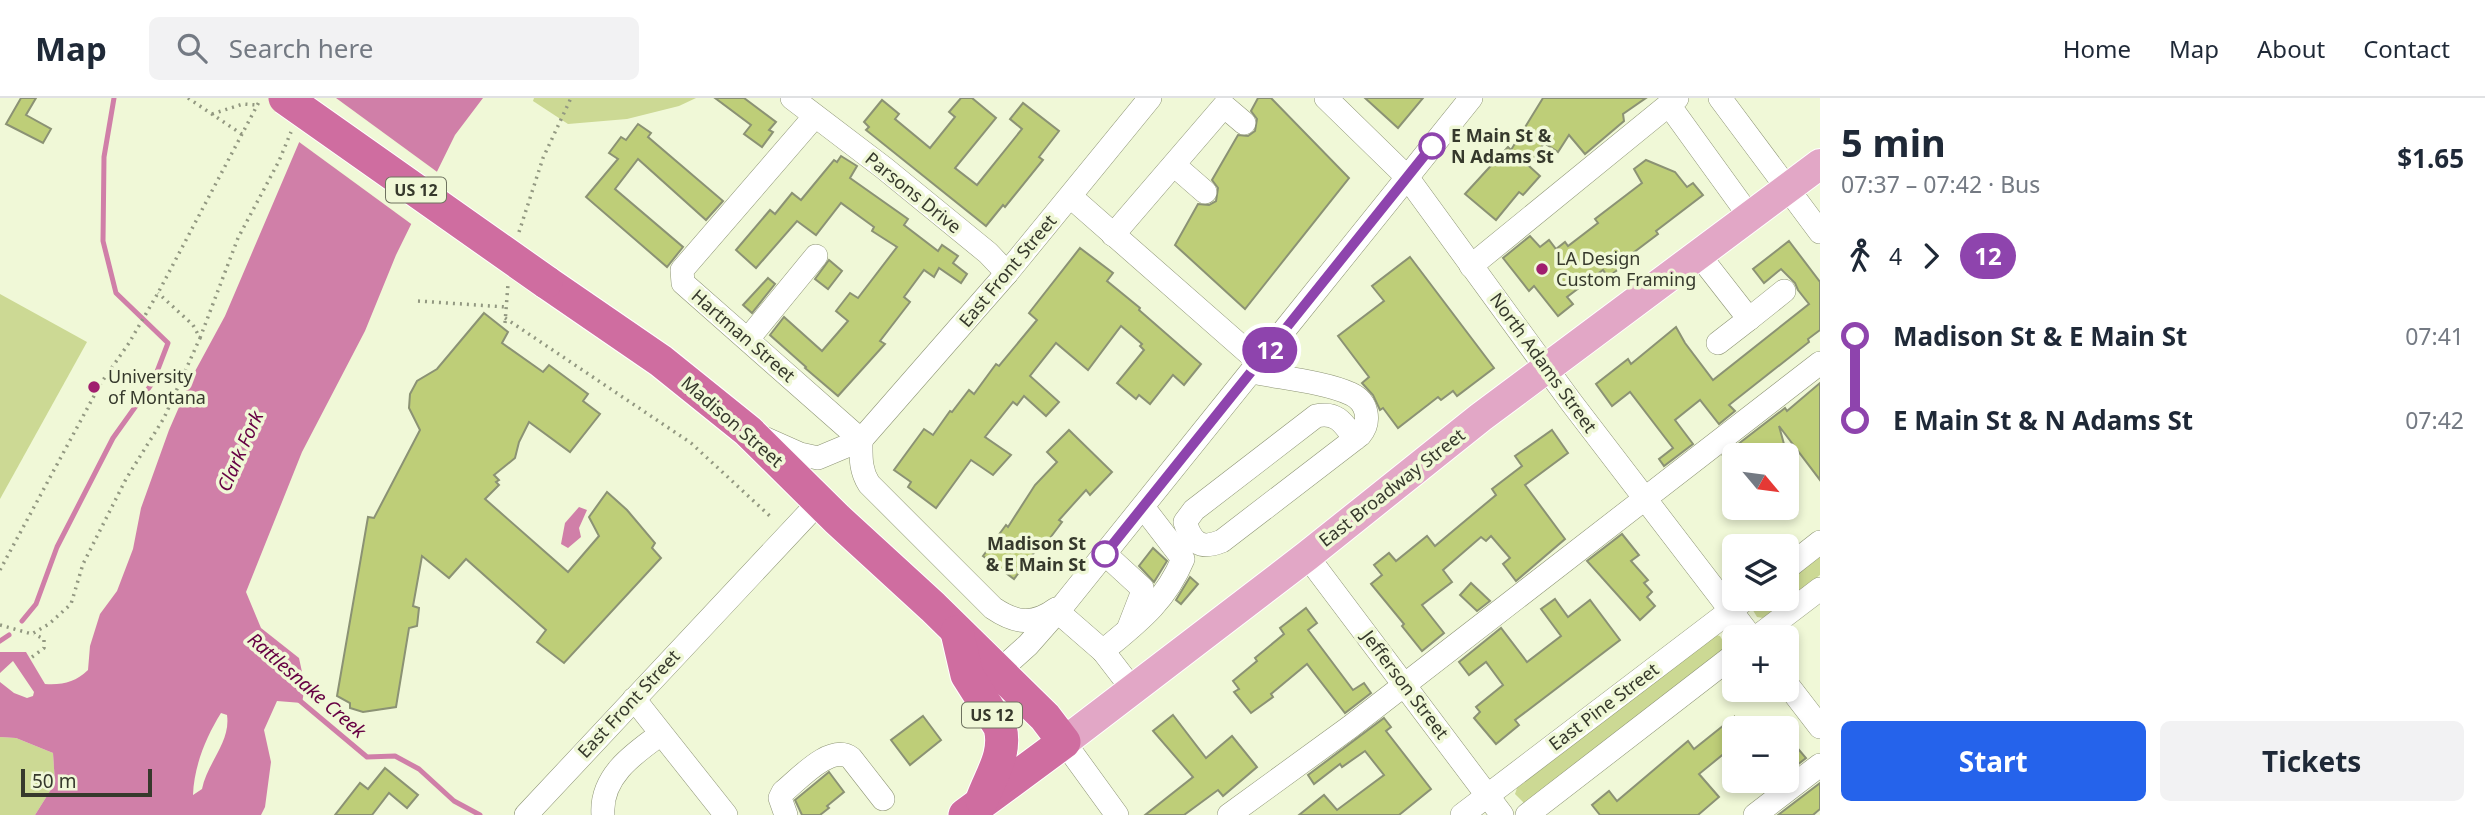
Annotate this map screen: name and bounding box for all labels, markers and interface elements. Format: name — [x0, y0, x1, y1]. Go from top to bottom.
search box — [149, 17, 639, 80]
text: Map — [35, 26, 107, 71]
icon: search — [173, 29, 211, 67]
text: Search here — [229, 30, 373, 66]
text: Home — [2063, 32, 2131, 65]
text: Map — [2169, 32, 2219, 65]
text: About — [2257, 32, 2325, 65]
text: Contact — [2363, 32, 2450, 65]
text: 5 min — [1841, 116, 1946, 168]
place label: E Main St & N Adams St — [1451, 123, 1554, 168]
marker: E Main St & N Adams St — [1419, 133, 1445, 159]
text: $1.65 — [2397, 140, 2464, 176]
street label: Parsons Drive — [861, 146, 967, 238]
text: 07:37 – 07:42 · Bus — [1841, 168, 2040, 200]
road number: US 12 — [386, 178, 446, 202]
street label: East Front Street — [953, 209, 1062, 332]
icon: walk — [1841, 237, 1879, 275]
icon: forward — [1912, 237, 1950, 275]
text: 12 — [1974, 239, 2002, 272]
text: 4 — [1889, 240, 1902, 272]
place label: LA Design Custom Framing — [1556, 246, 1696, 291]
marker: LA Design Custom Framing — [1534, 261, 1550, 277]
street label: Hartman Street — [687, 283, 801, 387]
street label: North Adams Street — [1485, 288, 1603, 438]
text: Madison St & E Main St — [1893, 318, 2187, 354]
text: 07:41 — [2405, 320, 2464, 352]
line badge: 12 — [1238, 327, 1302, 373]
text: 12 — [1256, 333, 1284, 366]
place label: University of Montana — [108, 364, 206, 409]
street label: Madison Street — [677, 370, 789, 473]
marker: University of Montana — [86, 379, 102, 395]
text: E Main St & N Adams St — [1893, 402, 2193, 438]
text: 07:42 — [2405, 404, 2464, 436]
water label: Clark Fork — [211, 406, 270, 495]
street label: East Broadway Street — [1313, 422, 1470, 552]
north arrow — [1722, 443, 1799, 520]
map controls — [1722, 443, 1799, 793]
place label: Madison St & E Main St — [986, 531, 1086, 576]
button: layers — [1722, 534, 1799, 611]
marker: Madison St & E Main St — [1092, 541, 1118, 567]
street label: Jefferson Street — [1356, 623, 1455, 744]
button: + — [1722, 625, 1799, 702]
water label: Rattlesnake Creek — [242, 626, 372, 744]
street label: East Front Street — [572, 644, 685, 763]
street label: East Pine Street — [1544, 657, 1664, 755]
road number: US 12 — [962, 702, 1022, 728]
button: − — [1722, 716, 1799, 793]
button: Start — [1841, 721, 2146, 801]
button: Tickets — [2160, 721, 2464, 801]
scale bar — [21, 766, 152, 798]
text: 50 m — [32, 768, 76, 794]

